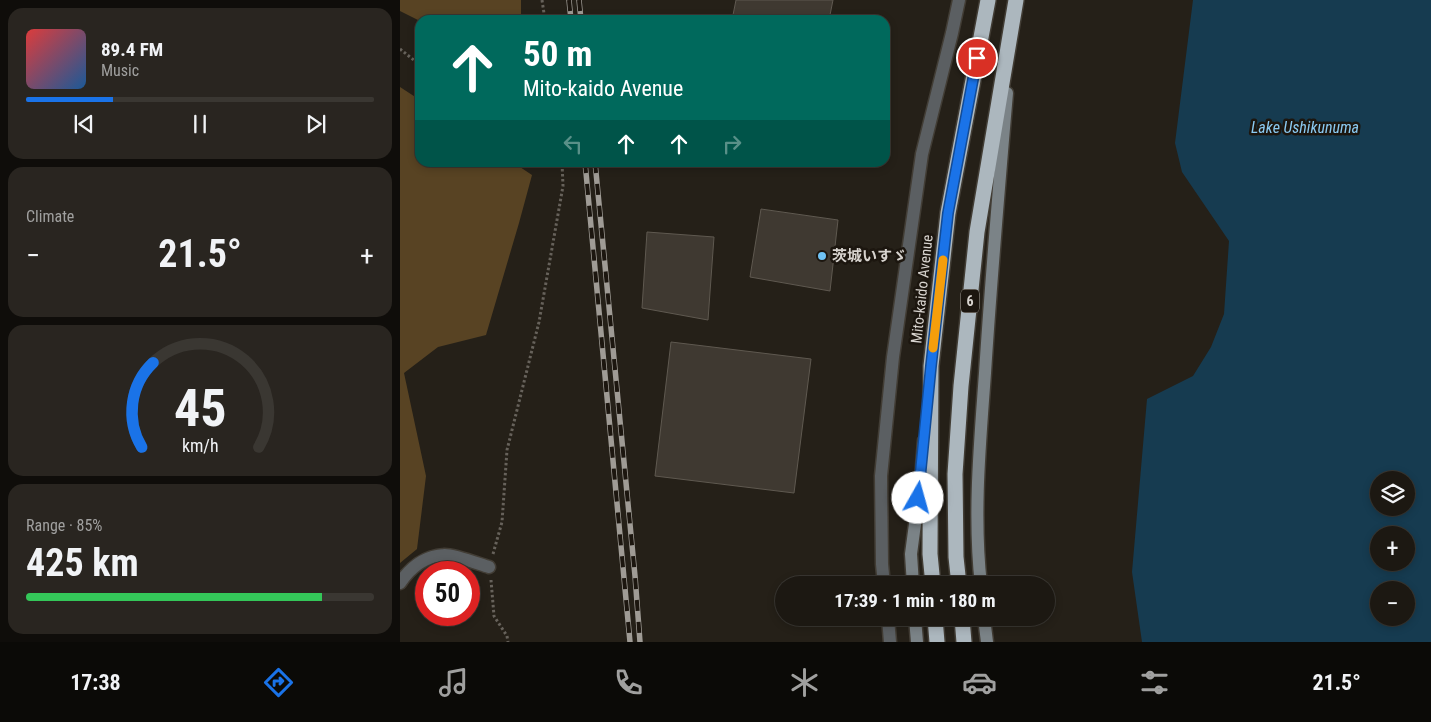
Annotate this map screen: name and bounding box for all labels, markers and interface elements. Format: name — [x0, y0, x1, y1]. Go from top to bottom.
text: 50 m — [523, 34, 592, 75]
icon: ahead — [440, 35, 505, 100]
pin — [956, 37, 998, 79]
text: 89.4 FM — [101, 38, 163, 61]
icon: arrive — [963, 44, 991, 72]
text: Music — [101, 61, 139, 80]
text: Mito-kaido Avenue — [523, 76, 683, 101]
icon: previous — [70, 110, 98, 138]
icon: pause — [186, 110, 214, 138]
icon: next — [302, 110, 330, 138]
water label: Lake Ushikunuma — [1251, 118, 1359, 137]
icon: left — [559, 130, 587, 158]
icon: ahead — [612, 130, 640, 158]
icon: ahead — [665, 130, 693, 158]
icon: right — [718, 130, 746, 158]
text: Climate — [26, 207, 74, 226]
text: 21.5° — [158, 232, 242, 276]
street label: Mito-kaido Avenue — [907, 234, 937, 344]
text: − — [26, 239, 40, 272]
text: + — [360, 239, 374, 272]
place label: 茨城いすゞ — [832, 247, 907, 265]
marker: 茨城いすゞ — [816, 250, 828, 262]
road number: 6 — [961, 290, 979, 312]
text: 45 — [174, 378, 226, 439]
text: km/h — [182, 435, 218, 456]
position arrow — [891, 471, 943, 523]
map controls — [1370, 471, 1415, 626]
button: layers — [1370, 471, 1415, 516]
text: Range · 85% — [26, 516, 102, 535]
button: + — [1370, 526, 1415, 571]
text: 425 km — [26, 541, 139, 585]
speed limit sign: 50 — [415, 561, 480, 626]
button: − — [1370, 581, 1415, 626]
text: 17:39 · 1 min · 180 m — [834, 589, 996, 612]
icon: directions — [261, 665, 296, 700]
icon: music — [436, 665, 471, 700]
icon: phone — [611, 665, 646, 700]
icon: climate — [787, 665, 822, 700]
icon: car — [962, 665, 997, 700]
icon: filters — [1137, 665, 1172, 700]
text: 17:38 — [70, 670, 121, 695]
text: 21.5° — [1312, 670, 1361, 695]

